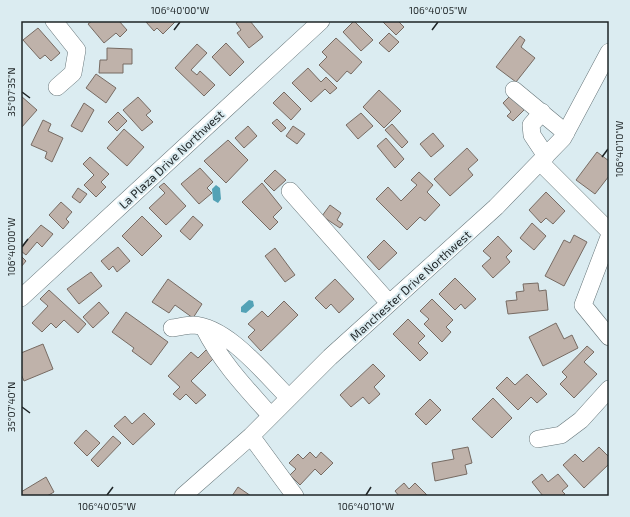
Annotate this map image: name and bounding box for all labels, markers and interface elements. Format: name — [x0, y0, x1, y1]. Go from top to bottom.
text: 106°40'00"W — [151, 4, 210, 16]
text: 106°40'05"W — [409, 4, 468, 16]
text: 35°07'35"N — [5, 67, 17, 117]
street label: La Plaza Drive Northwest — [116, 107, 226, 211]
text: 106°40'10"W — [613, 120, 625, 177]
text: 106°40'00"W — [5, 217, 17, 276]
street label: Manchester Drive Northwest — [347, 227, 474, 343]
text: 35°07'40"N — [5, 382, 17, 432]
text: 106°40'05"W — [78, 500, 137, 512]
text: 106°40'10"W — [338, 500, 395, 512]

